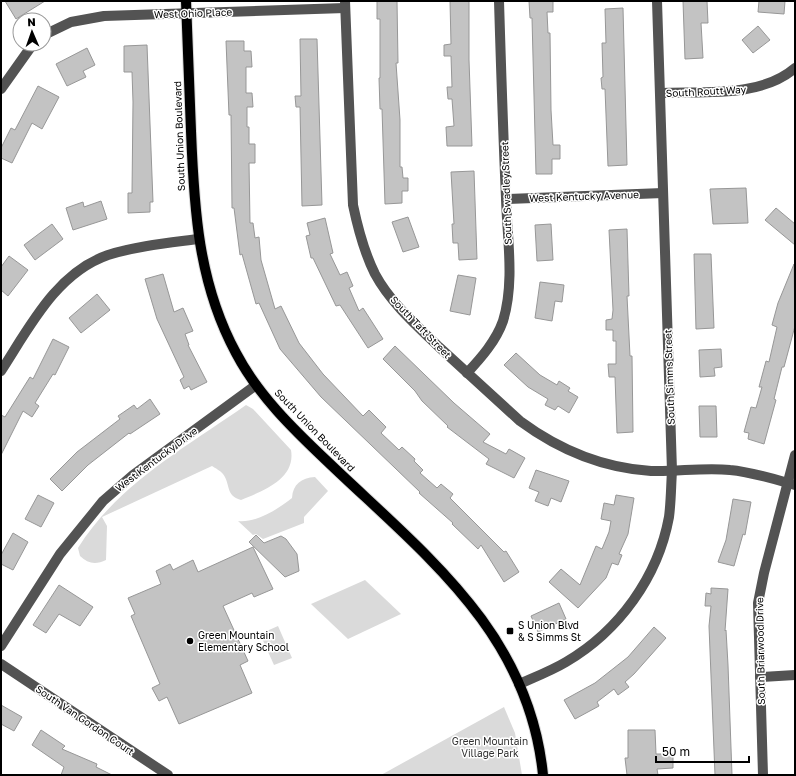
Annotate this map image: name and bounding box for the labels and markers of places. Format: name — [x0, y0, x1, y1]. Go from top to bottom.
place label: S Union Blvd & S Simms St — [518, 619, 581, 643]
marker: S Union Blvd & S Simms St — [505, 626, 515, 636]
place label: Green Mountain Elementary School — [198, 629, 289, 653]
marker: Green Mountain Elementary School — [185, 636, 195, 646]

